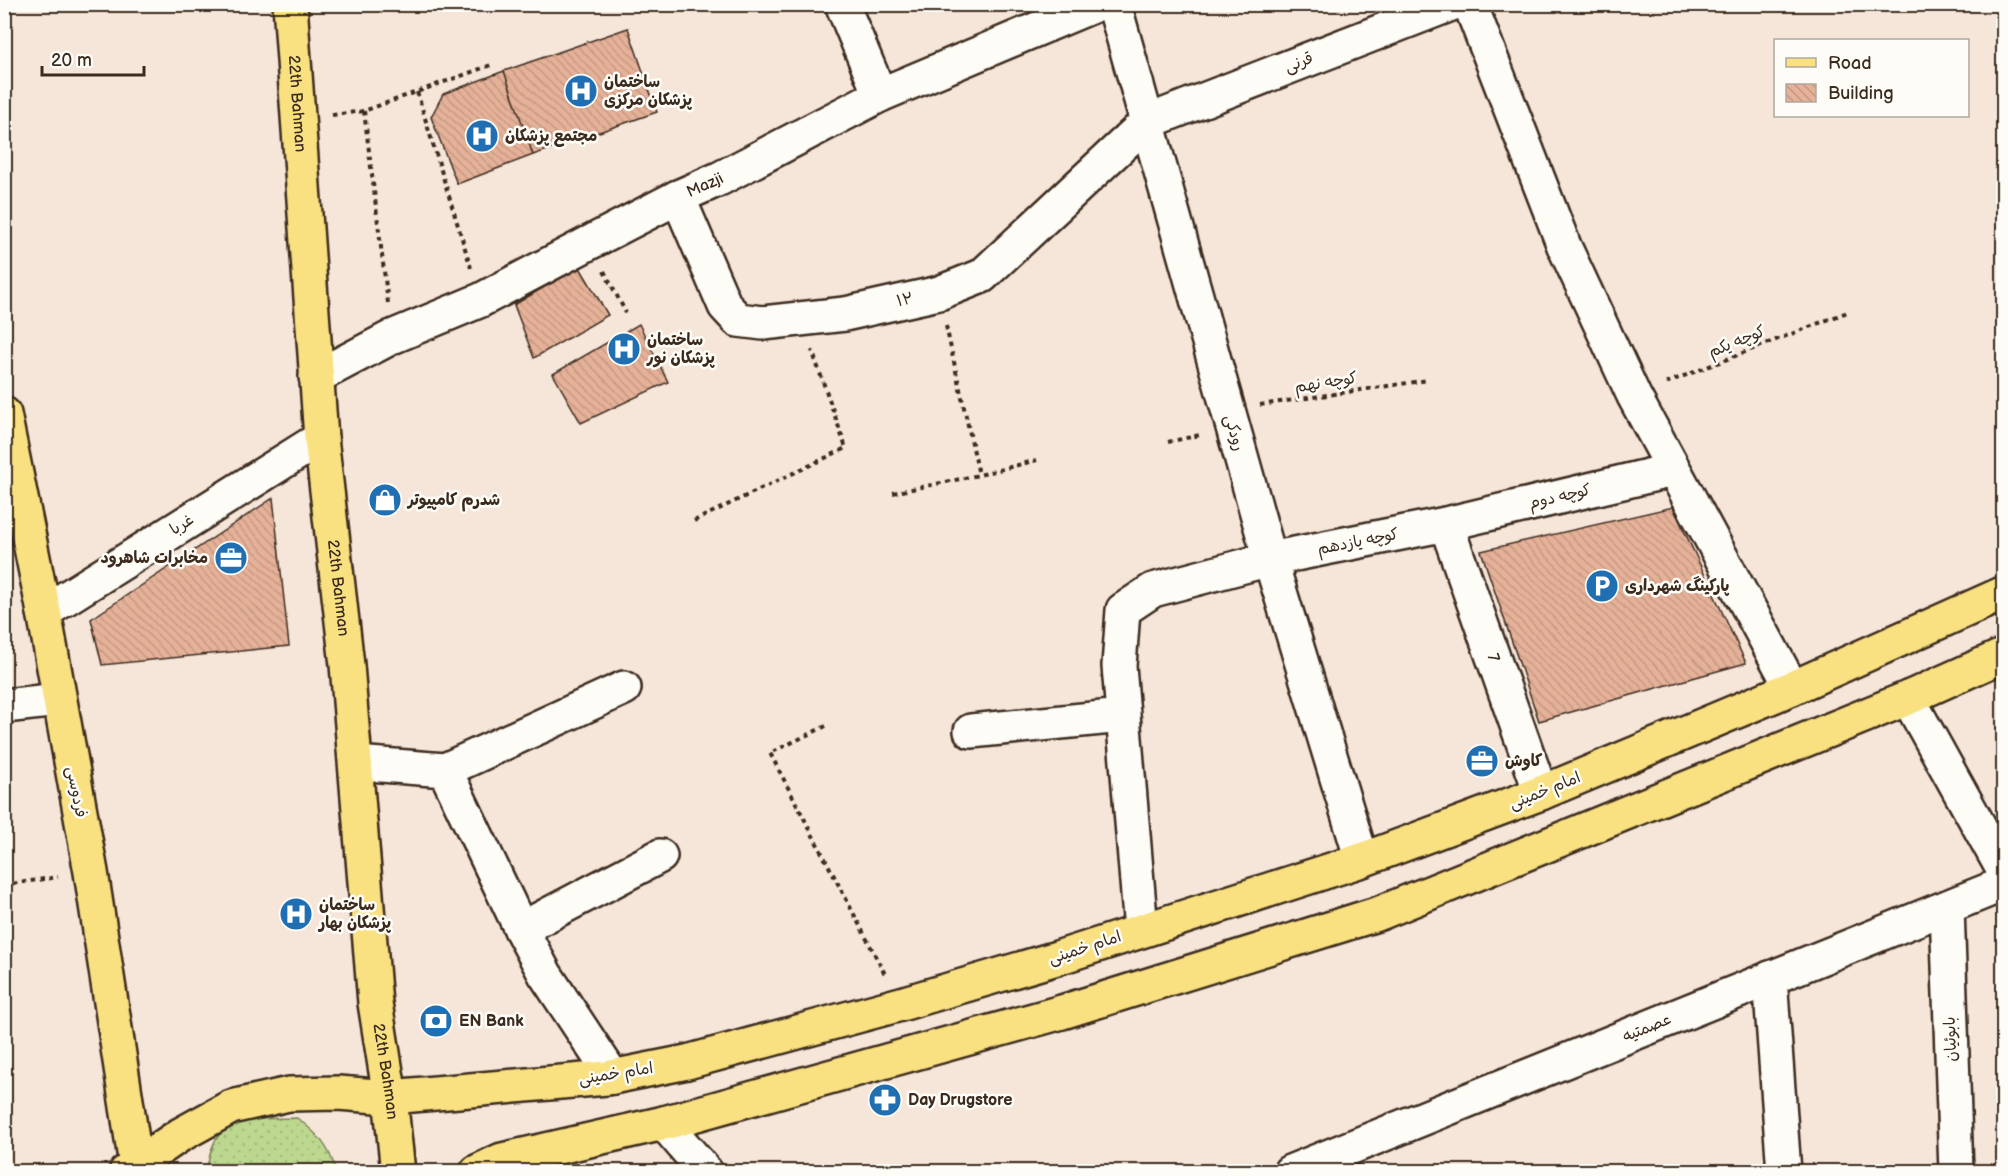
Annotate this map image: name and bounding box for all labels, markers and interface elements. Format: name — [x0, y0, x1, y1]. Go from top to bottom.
scale bar — [42, 39, 144, 77]
legend — [1774, 39, 1969, 117]
street label: قرنی — [1282, 49, 1316, 77]
text: 20 m — [51, 50, 92, 71]
text: Road — [1828, 53, 1872, 74]
street label: 22th Bahman — [284, 55, 310, 153]
hospital icon: ساختمان پزشکان مرکزی — [563, 73, 599, 109]
place label: ساختمان پزشکان مرکزی — [604, 73, 692, 110]
text: Building — [1828, 83, 1894, 104]
hospital icon: مجتمع پزشکان — [464, 118, 500, 154]
place label: مجتمع پزشکان — [505, 127, 597, 147]
street label: Mazji — [684, 169, 727, 202]
street label: ۱۲ — [895, 289, 915, 311]
street label: کوچه یکم — [1706, 322, 1769, 364]
hospital icon: ساختمان پزشکان نور — [606, 331, 642, 367]
place label: ساختمان پزشکان نور — [646, 331, 715, 368]
street label: کوچه نهم — [1293, 369, 1359, 399]
street label: رودکی — [1220, 413, 1248, 453]
street label: کوچه دوم — [1527, 481, 1593, 515]
shop icon: شدرم کامپیوتر — [367, 482, 403, 518]
place label: شدرم کامپیوتر — [406, 491, 500, 512]
street label: غربا — [167, 510, 197, 540]
street label: کوچه یازدهم — [1316, 525, 1401, 561]
street label: 22th Bahman — [323, 539, 353, 637]
office icon: مخابرات شاهرود — [213, 540, 249, 576]
place label: مخابرات شاهرود — [100, 549, 208, 568]
parking icon: پارکینگ شهرداری — [1584, 568, 1620, 604]
place label: پارکینگ شهرداری — [1625, 576, 1730, 596]
street label: 7 — [1483, 651, 1504, 665]
office icon: کاوش — [1464, 743, 1500, 779]
place label: کاوش — [1505, 752, 1542, 771]
street label: فردوسی — [62, 765, 90, 819]
street label: امام خمینی — [1507, 768, 1584, 816]
hospital icon: ساختمان پزشکان بهار — [278, 896, 314, 932]
place label: ساختمان پزشکان بهار — [317, 896, 392, 933]
street label: امام خمینی — [1046, 927, 1124, 971]
bank icon: EN Bank — [418, 1003, 454, 1039]
street label: عصمتیه — [1620, 1010, 1674, 1046]
place label: EN Bank — [459, 1012, 524, 1031]
street label: بابوئیان — [1941, 1016, 1961, 1062]
street label: 22th Bahman — [369, 1022, 402, 1121]
street label: امام خمینی — [577, 1059, 655, 1091]
pharmacy icon: Day Drugstore — [867, 1082, 903, 1118]
place label: Day Drugstore — [908, 1091, 1012, 1110]

